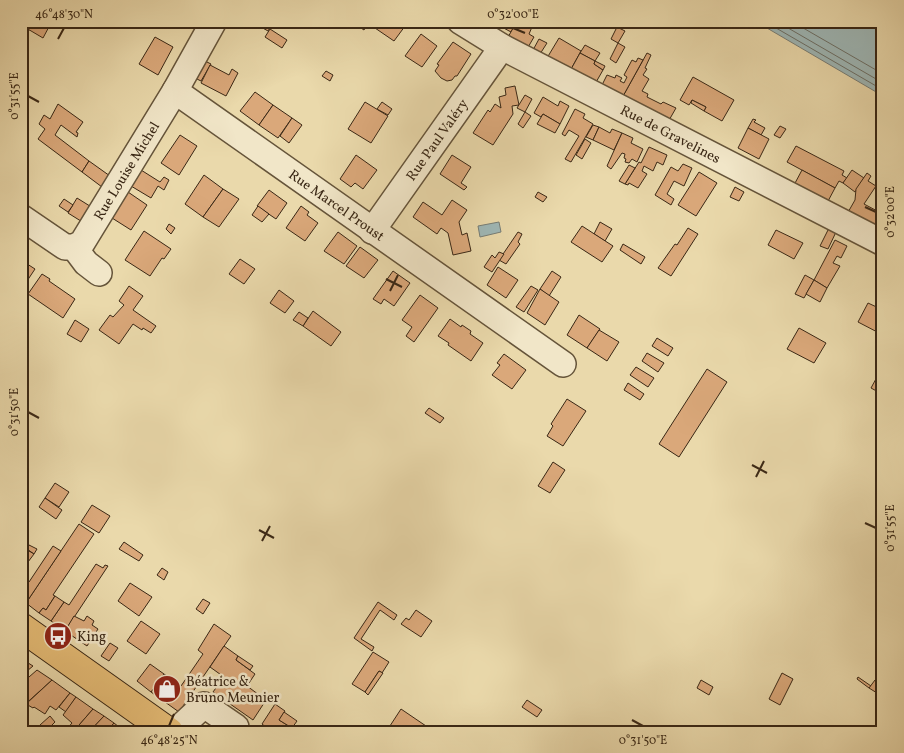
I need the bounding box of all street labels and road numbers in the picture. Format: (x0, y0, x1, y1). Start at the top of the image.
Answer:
street label: Rue Paul Valéry (402, 95, 474, 185)
street label: Rue de Gravelines (617, 101, 723, 169)
street label: Rue Louise Michel (90, 119, 165, 224)
street label: Rue Marcel Proust (284, 166, 388, 246)

